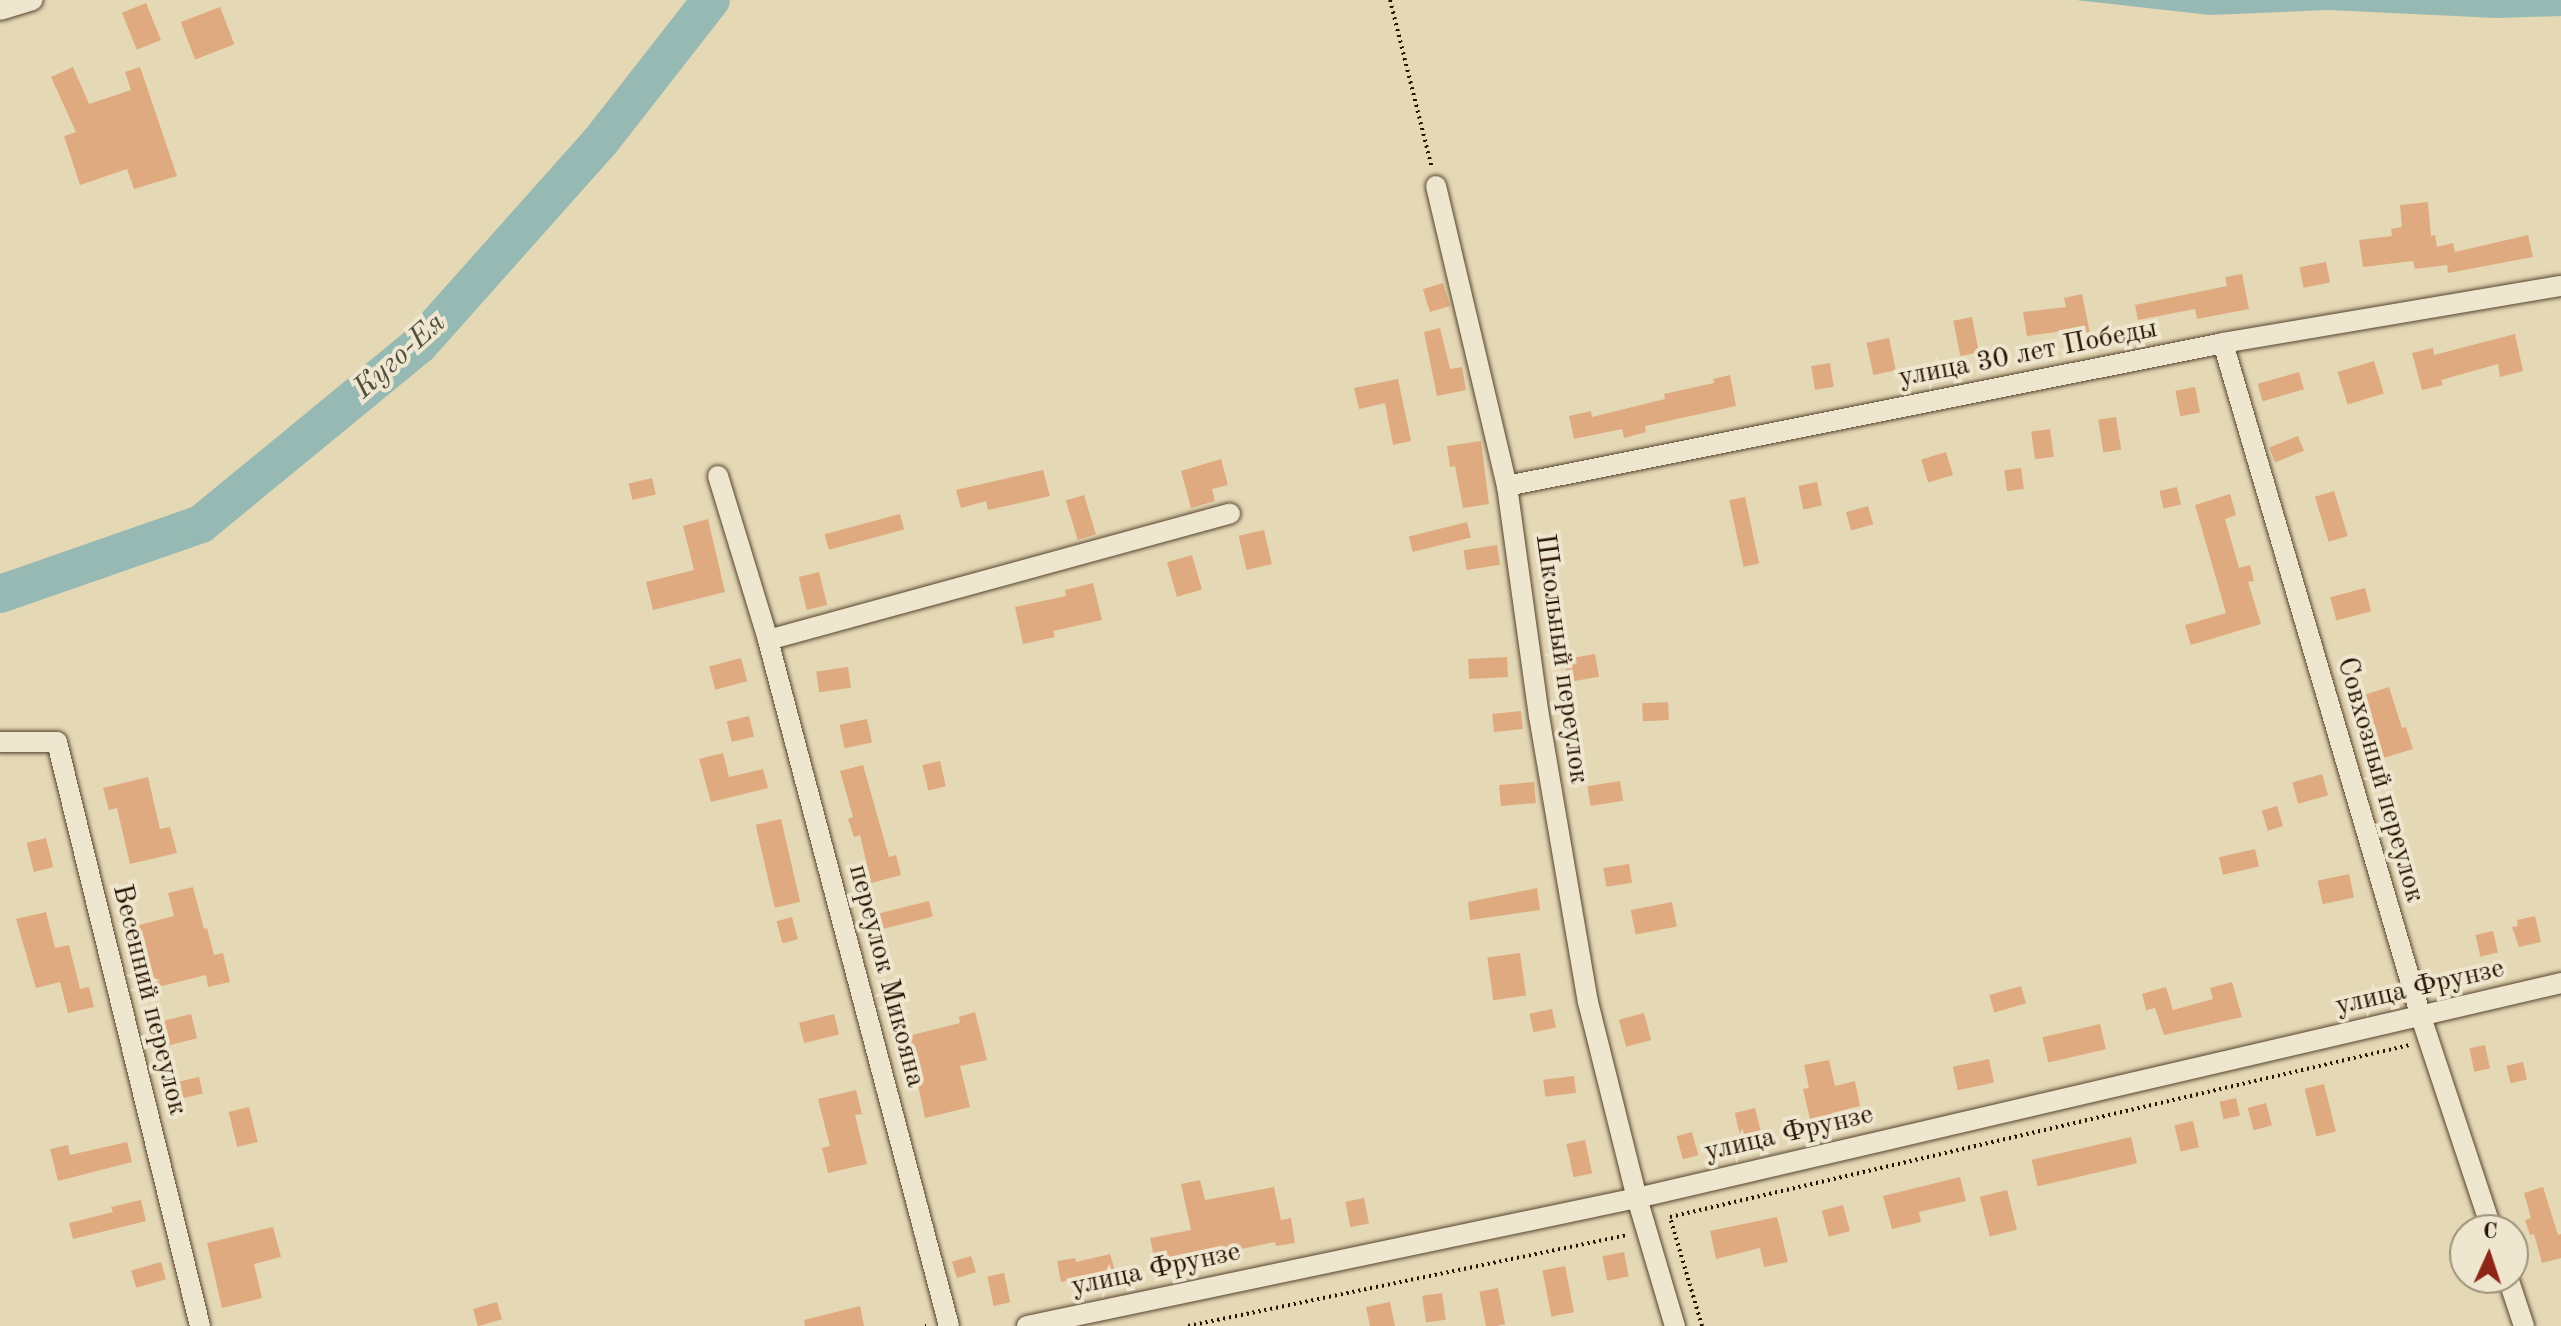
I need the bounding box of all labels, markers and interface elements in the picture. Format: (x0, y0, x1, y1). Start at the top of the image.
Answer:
water label: Куго-Ея (347, 305, 453, 407)
street label: улица 30 лет Победы (1896, 312, 2160, 396)
street label: Школьный переулок (1527, 532, 1595, 786)
street label: Совхозный переулок (2329, 653, 2431, 907)
street label: переулок Микояна (840, 861, 932, 1091)
street label: Весенний переулок (104, 881, 194, 1119)
street label: улица Фрунзе (2332, 952, 2508, 1024)
street label: улица Фрунзе (1701, 1098, 1877, 1170)
north arrow (2449, 1214, 2529, 1294)
text: С (2482, 1221, 2498, 1243)
street label: улица Фрунзе (1068, 1236, 1244, 1304)

